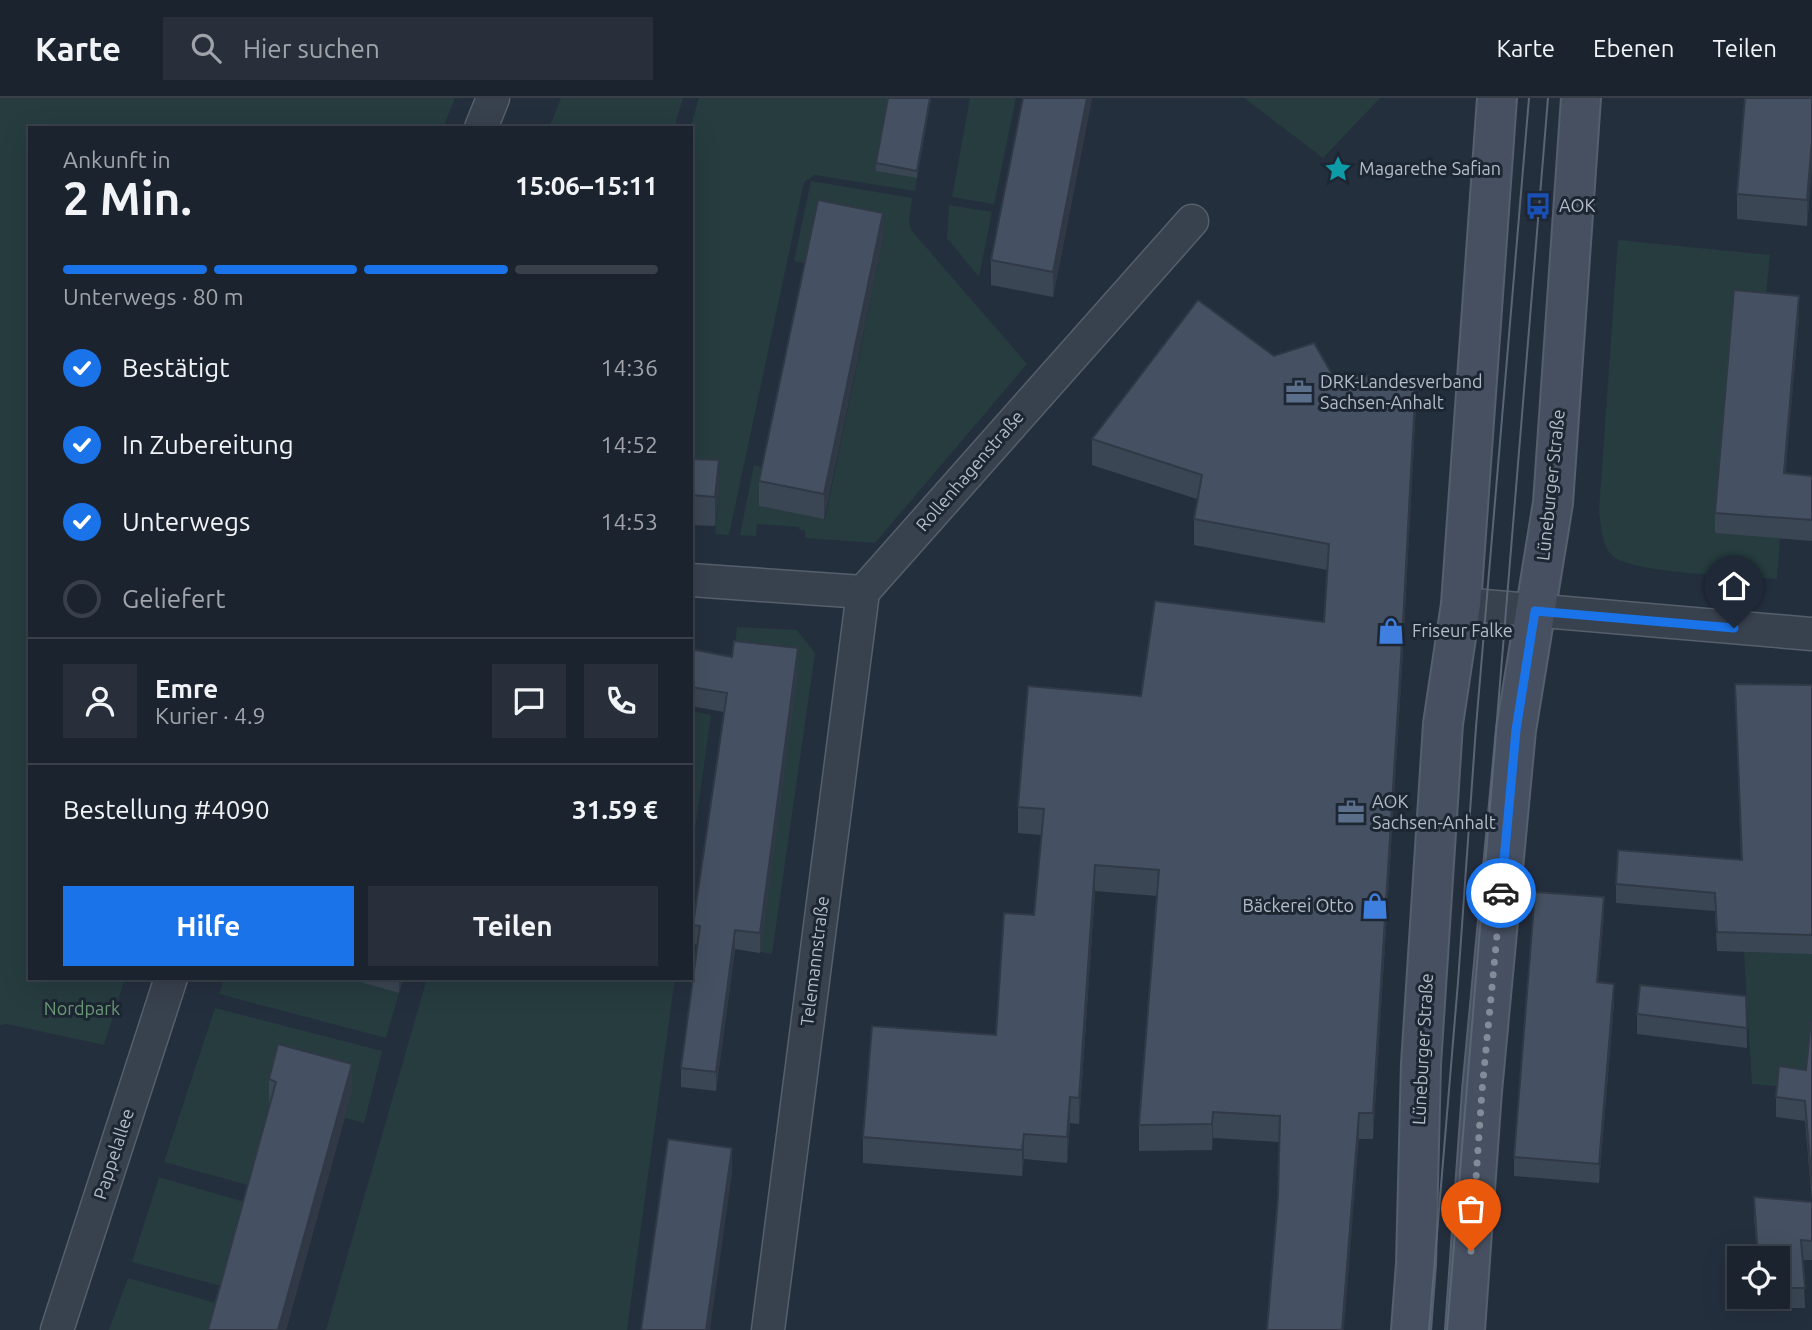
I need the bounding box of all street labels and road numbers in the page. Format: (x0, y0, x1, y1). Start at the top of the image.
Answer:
street label: Rollenhagenstraße (911, 406, 1027, 535)
street label: Lüneburger Straße (1532, 408, 1568, 561)
street label: Telemannstraße (796, 895, 832, 1027)
street label: Lüneburger Straße (1408, 973, 1436, 1125)
street label: Pappelallee (89, 1106, 137, 1202)

